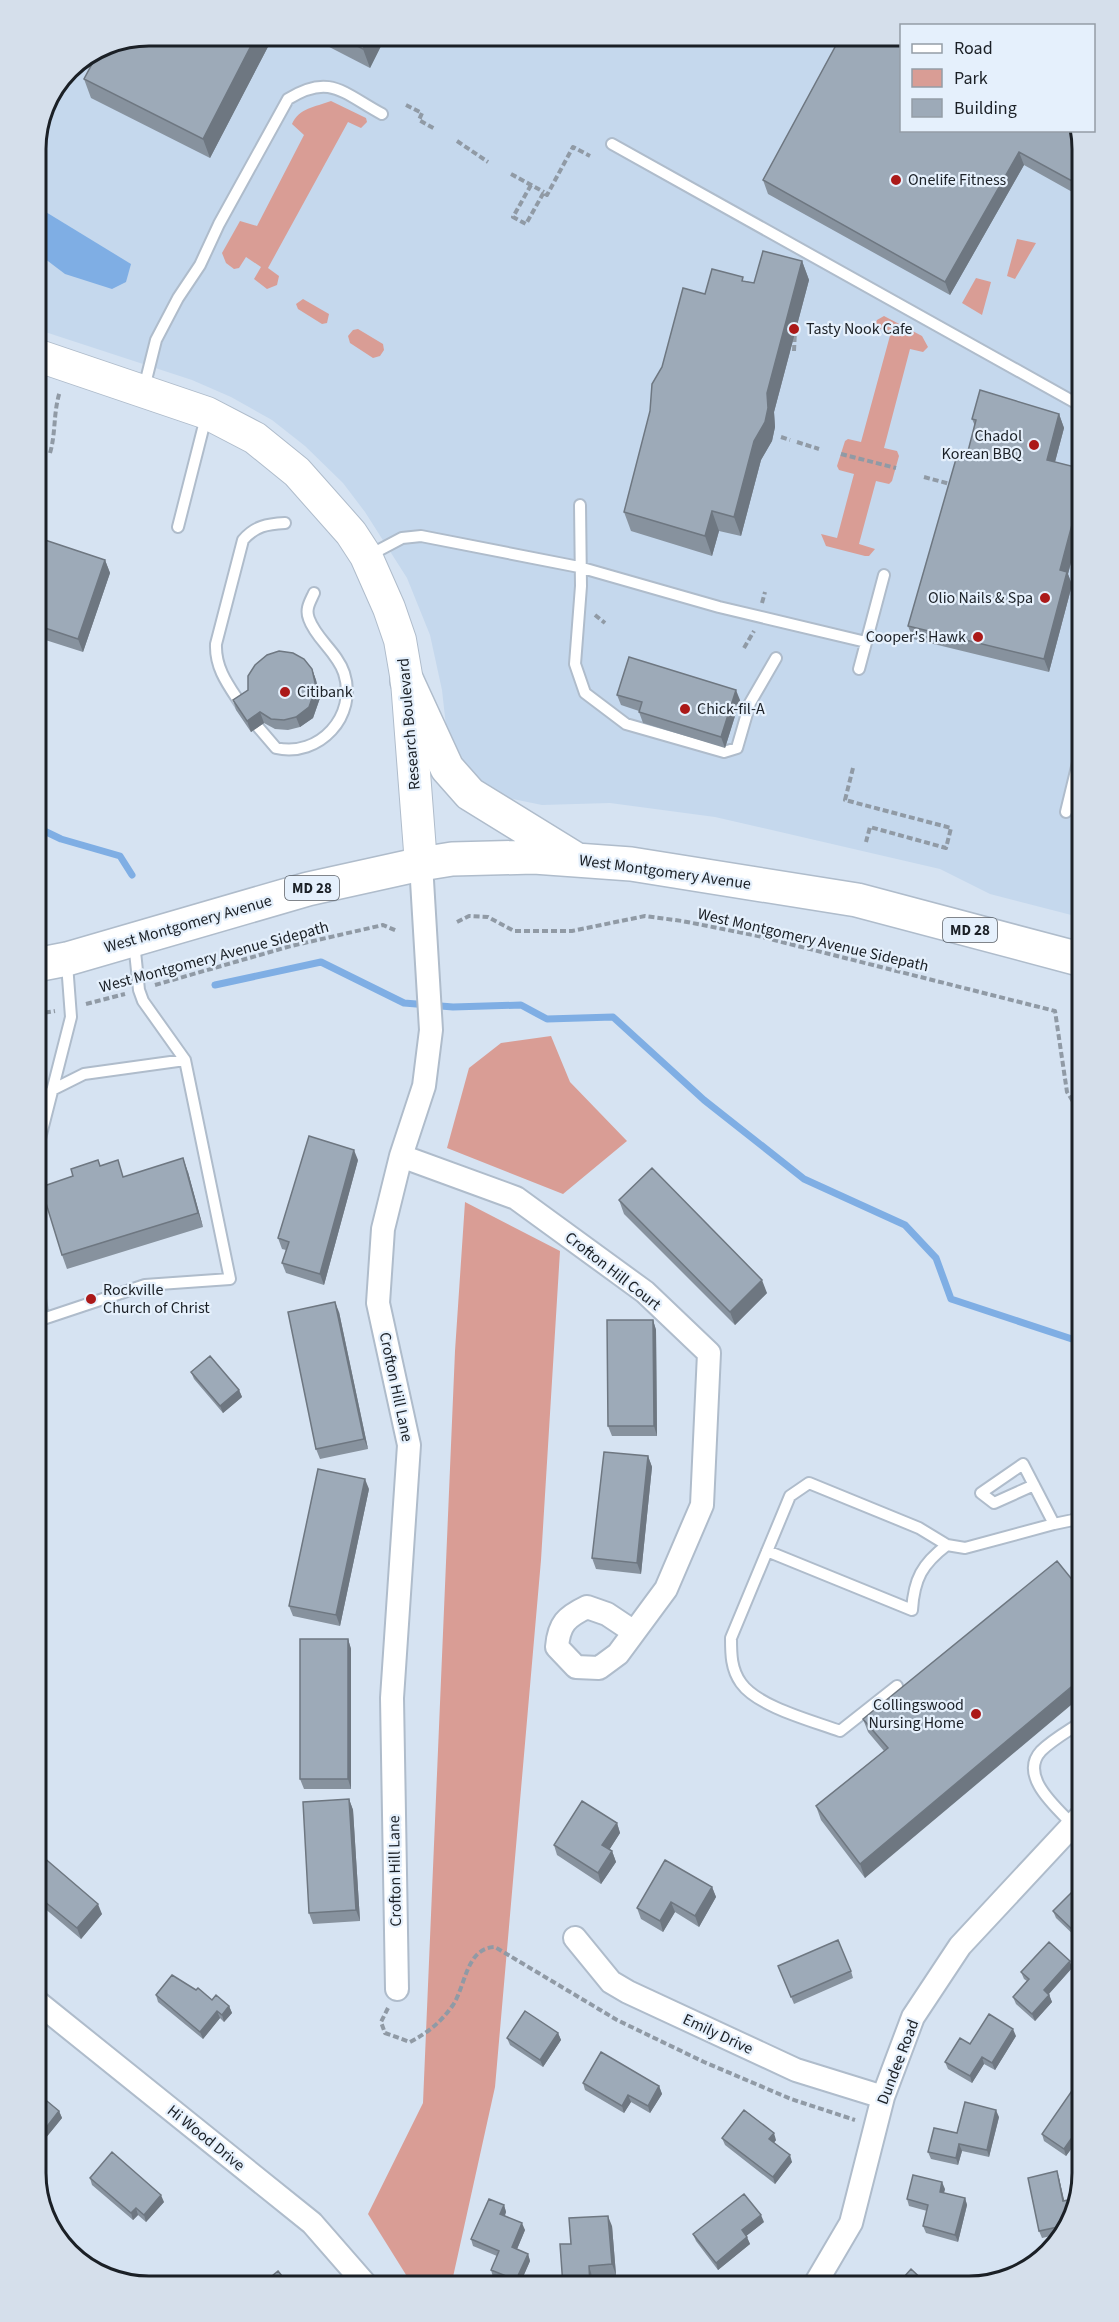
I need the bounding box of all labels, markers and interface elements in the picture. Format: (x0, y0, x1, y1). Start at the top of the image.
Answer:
legend (900, 24, 1095, 132)
text: Road (954, 36, 993, 61)
text: Park (954, 66, 988, 91)
text: Building (954, 96, 1017, 121)
place label: Onelife Fitness (908, 169, 1007, 191)
marker: Onelife Fitness (889, 173, 903, 187)
place label: Tasty Nook Cafe (806, 318, 912, 340)
marker: Tasty Nook Cafe (787, 322, 801, 336)
place label: Chadol Korean BBQ (942, 425, 1022, 465)
marker: Chadol Korean BBQ (1027, 438, 1041, 452)
place label: Olio Nails & Spa (928, 587, 1033, 609)
marker: Olio Nails & Spa (1038, 591, 1052, 605)
place label: Cooper's Hawk (866, 626, 966, 648)
marker: Cooper's Hawk (971, 630, 985, 644)
street label: Research Boulevard (392, 657, 426, 791)
place label: Citibank (297, 681, 353, 703)
marker: Citibank (278, 685, 292, 699)
place label: Chick-fil-A (697, 698, 765, 720)
marker: Chick-fil-A (678, 702, 692, 716)
street label: West Montgomery Avenue (578, 849, 752, 895)
road number: MD 28 (285, 876, 339, 900)
street label: West Montgomery Avenue (102, 890, 274, 958)
street label: West Montgomery Avenue Sidepath (695, 903, 931, 977)
street label: West Montgomery Avenue Sidepath (97, 916, 331, 998)
road number: MD 28 (943, 918, 997, 942)
street label: Crofton Hill Court (560, 1227, 666, 1316)
place label: Rockville Church of Christ (103, 1279, 210, 1319)
marker: Rockville Church of Christ (84, 1292, 98, 1306)
street label: Crofton Hill Lane (374, 1330, 418, 1444)
place label: Collingswood Nursing Home (868, 1694, 964, 1734)
marker: Collingswood Nursing Home (969, 1707, 983, 1721)
street label: Crofton Hill Lane (383, 1815, 407, 1927)
street label: Emily Drive (679, 2008, 757, 2060)
street label: Dundee Road (872, 2016, 924, 2108)
street label: Hi Wood Drive (162, 2100, 250, 2176)

